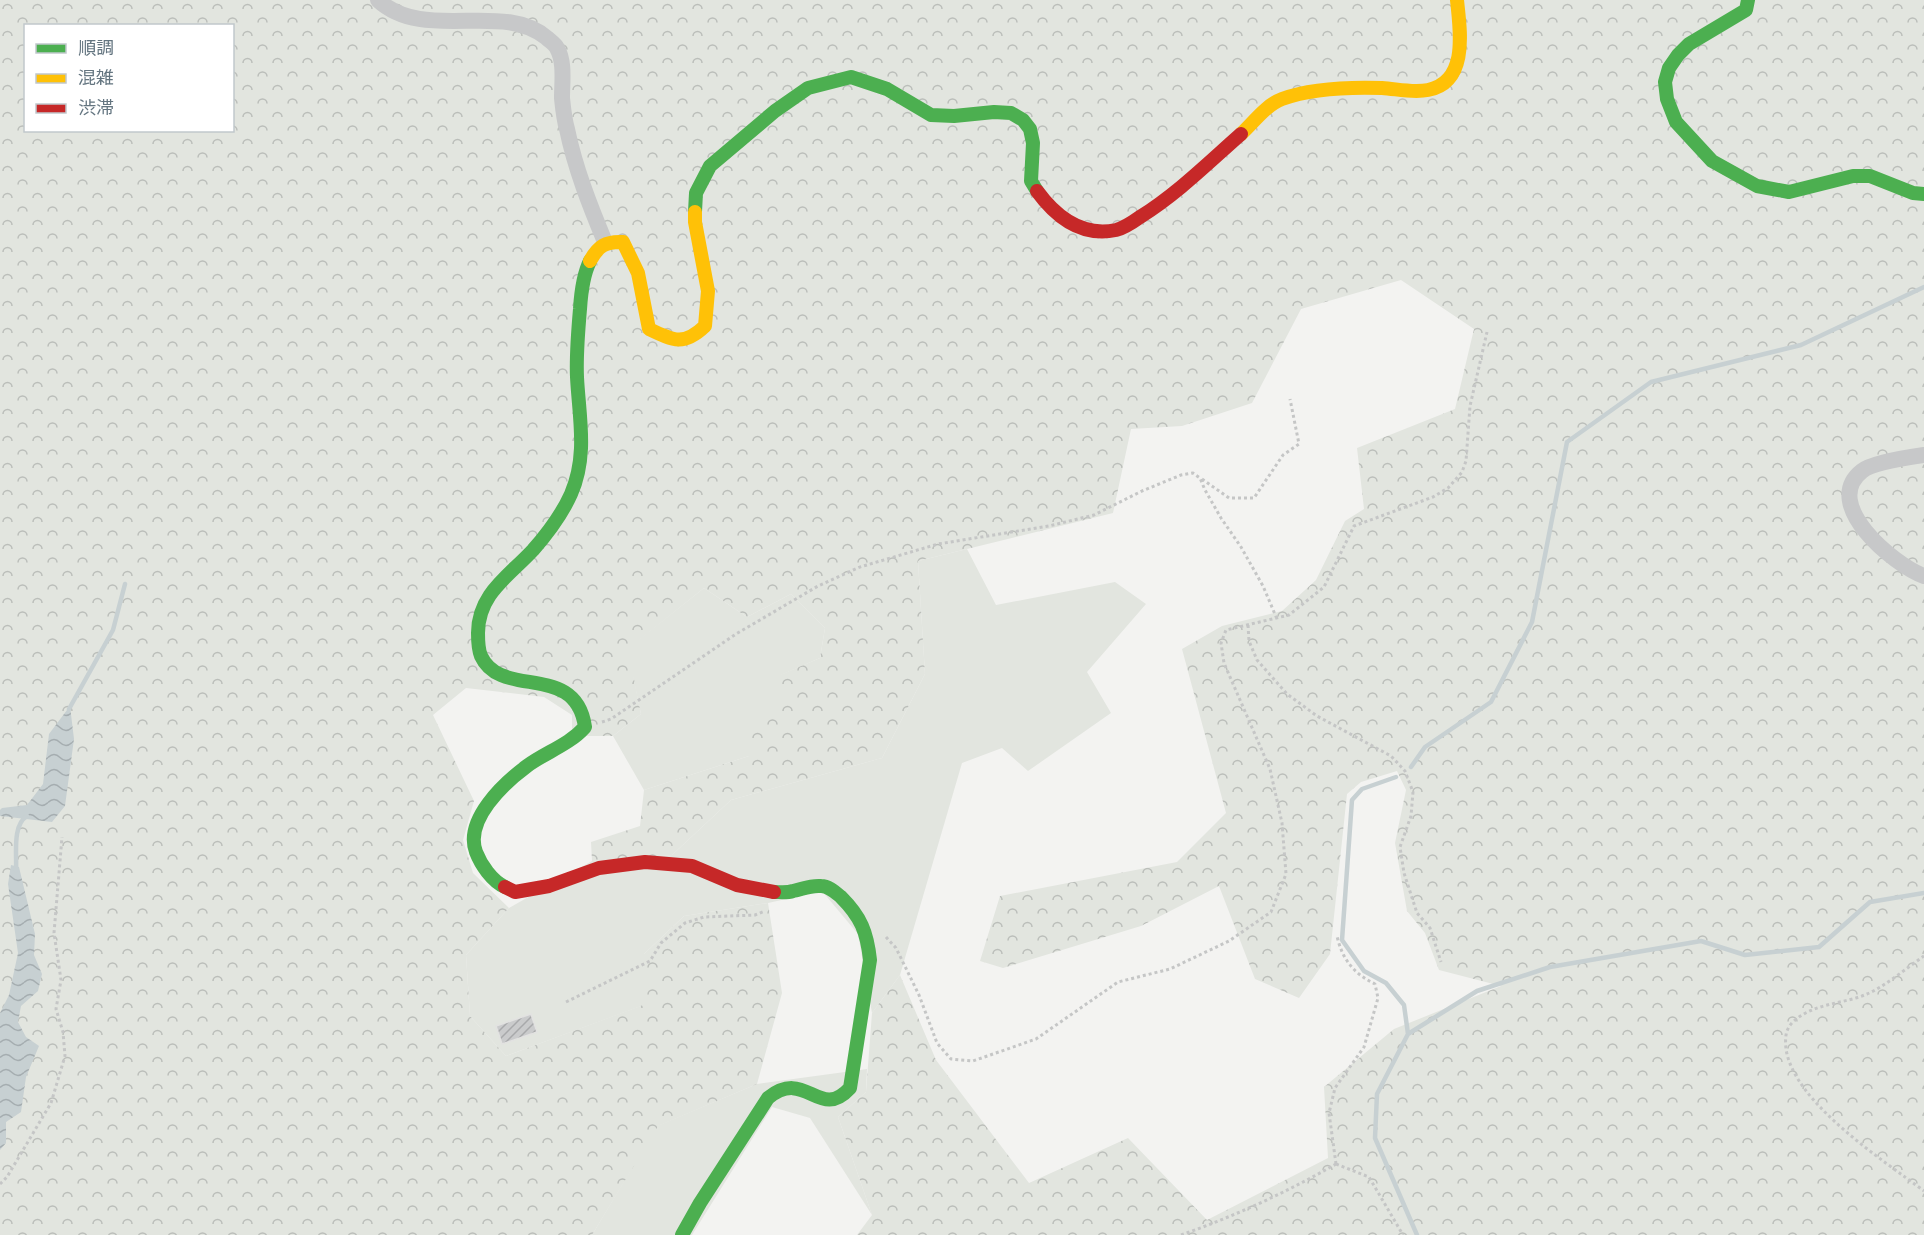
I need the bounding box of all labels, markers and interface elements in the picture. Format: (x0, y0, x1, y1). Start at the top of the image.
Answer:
legend (24, 24, 234, 132)
text: 順調 (78, 37, 114, 59)
text: 混雑 (78, 67, 114, 89)
text: 渋滞 (78, 97, 114, 119)

